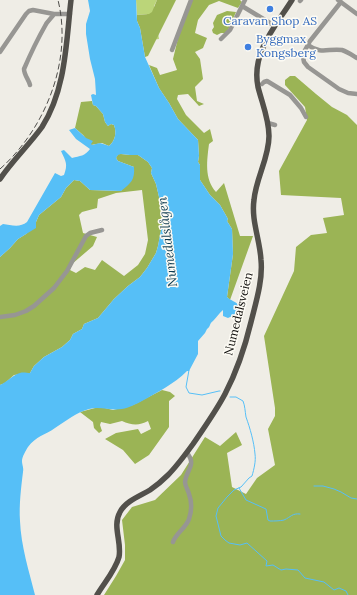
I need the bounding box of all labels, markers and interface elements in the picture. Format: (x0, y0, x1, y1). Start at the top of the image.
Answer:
marker: Caravan Shop AS (265, 4, 275, 14)
place label: Caravan Shop AS (223, 15, 317, 29)
place label: Byggmax Kongsberg (256, 33, 316, 61)
marker: Byggmax Kongsberg (243, 42, 253, 52)
water label: Numedalslågen (155, 196, 181, 288)
street label: Numedalsveien (222, 271, 256, 357)

